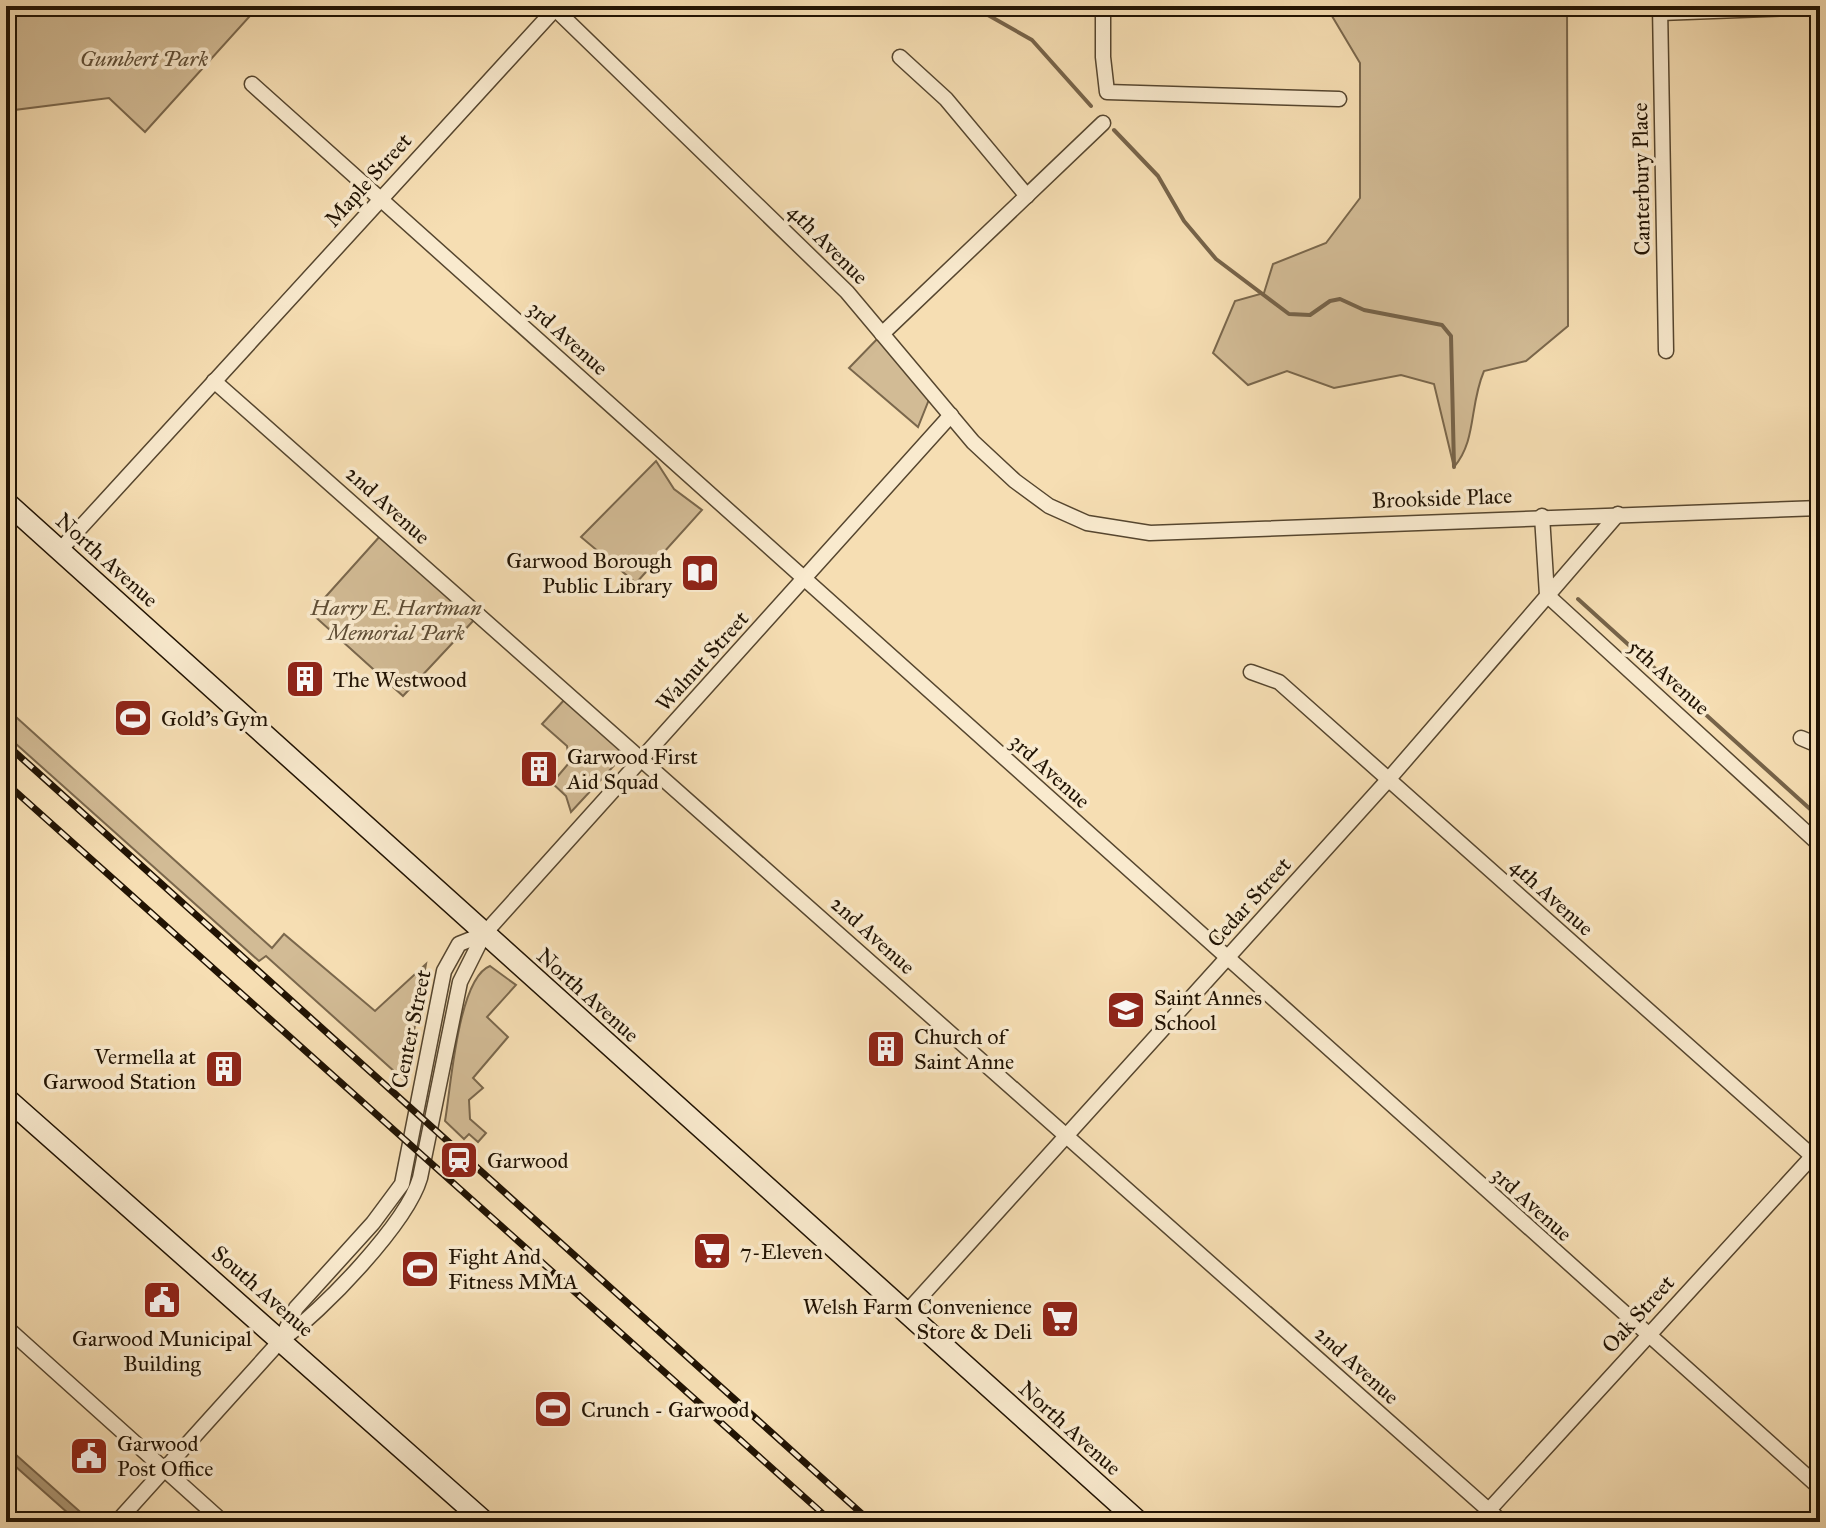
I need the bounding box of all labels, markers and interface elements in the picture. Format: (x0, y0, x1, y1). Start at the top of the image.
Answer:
park label: Gumbert Park (80, 45, 209, 72)
street label: Canterbury Place (1626, 102, 1656, 256)
street label: Maple Street (319, 127, 417, 233)
street label: 4th Avenue (782, 198, 874, 290)
street label: 3rd Avenue (522, 295, 614, 381)
street label: 2nd Avenue (340, 460, 436, 550)
street label: Brookside Place (1371, 482, 1513, 514)
street label: North Avenue (50, 507, 164, 613)
place label: Garwood Borough Public Library (506, 547, 673, 599)
library icon: Garwood Borough Public Library (679, 552, 721, 594)
park label: Harry E. Hartman Memorial Park (309, 594, 482, 646)
street label: Walnut Street (650, 605, 754, 717)
street label: 5th Avenue (1622, 633, 1716, 721)
building icon: The Westwood (284, 658, 326, 700)
place label: The Westwood (333, 666, 467, 693)
sports icon: Gold's Gym (112, 697, 154, 739)
place label: Gold's Gym (161, 705, 269, 732)
street label: 3rd Avenue (1004, 728, 1096, 814)
place label: Garwood First Aid Squad (566, 743, 698, 795)
building icon: Garwood First Aid Squad (518, 748, 560, 790)
street label: Cedar Street (1201, 851, 1297, 953)
street label: 4th Avenue (1505, 852, 1599, 942)
street label: 2nd Avenue (825, 890, 921, 980)
street label: North Avenue (531, 942, 645, 1048)
street label: Center Street (385, 967, 437, 1091)
place label: Saint Annes School (1154, 984, 1262, 1036)
school or university icon: Saint Annes School (1105, 989, 1147, 1031)
place label: Church of Saint Anne (914, 1023, 1014, 1075)
building icon: Church of Saint Anne (865, 1028, 907, 1070)
place label: Vermella at Garwood Station (43, 1043, 196, 1095)
building icon: Vermella at Garwood Station (203, 1048, 245, 1090)
station icon: Garwood (438, 1139, 480, 1181)
place label: Garwood (487, 1147, 569, 1174)
street label: 3rd Avenue (1486, 1161, 1578, 1247)
supermarket icon: 7-Eleven (691, 1230, 733, 1272)
place label: 7-Eleven (740, 1238, 823, 1265)
street label: South Avenue (206, 1239, 320, 1343)
place label: Fight And Fitness MMA (448, 1243, 578, 1295)
sports icon: Fight And Fitness MMA (399, 1248, 441, 1290)
street label: Oak Street (1596, 1269, 1680, 1359)
public building icon: Garwood Municipal Building (141, 1279, 183, 1321)
place label: Welsh Farm Convenience Store & Deli (803, 1293, 1032, 1345)
supermarket icon: Welsh Farm Convenience Store & Deli (1039, 1298, 1081, 1340)
street label: 2nd Avenue (1309, 1320, 1405, 1410)
place label: Garwood Municipal Building (72, 1325, 252, 1377)
street label: North Avenue (1013, 1375, 1127, 1481)
sports icon: Crunch - Garwood (532, 1388, 574, 1430)
place label: Crunch - Garwood (581, 1396, 750, 1423)
place label: Garwood Post Office (117, 1430, 214, 1482)
public building icon: Garwood Post Office (68, 1435, 110, 1477)

